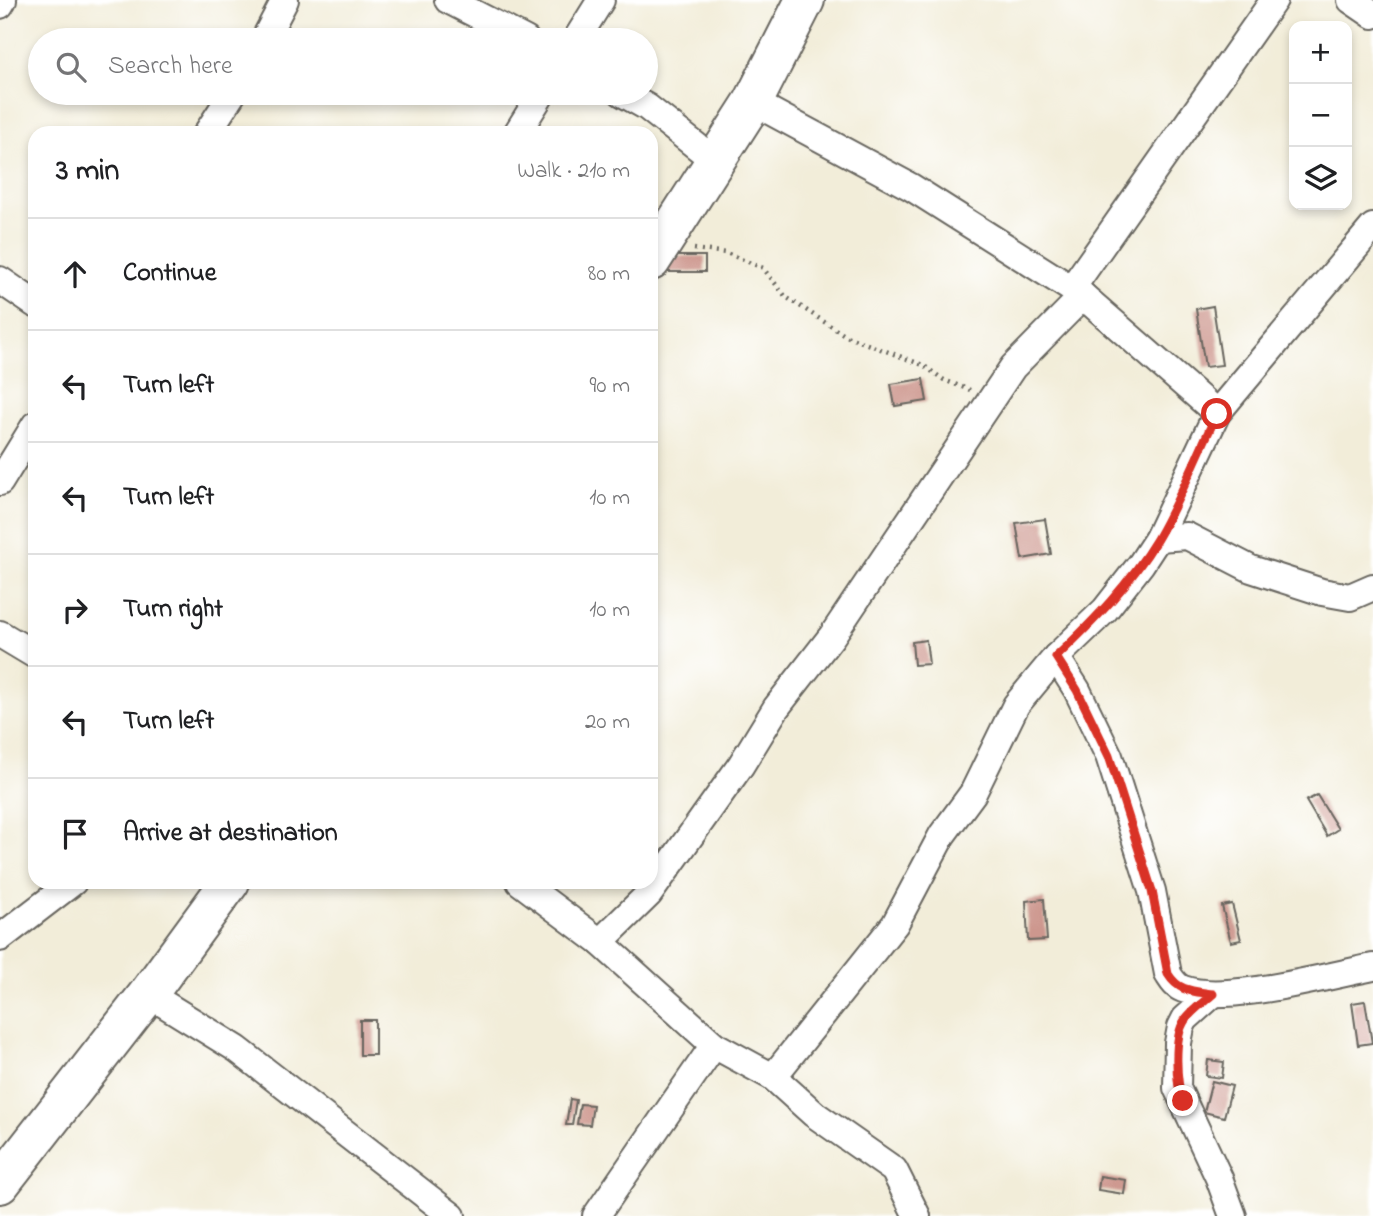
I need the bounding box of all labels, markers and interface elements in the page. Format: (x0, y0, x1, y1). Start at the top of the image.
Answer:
map controls (1289, 21, 1352, 210)
button: + (1289, 21, 1352, 84)
search box (28, 28, 658, 105)
icon: search (52, 48, 90, 86)
text: Search here (108, 48, 233, 86)
button: − (1289, 84, 1352, 147)
button: layers (1289, 147, 1352, 210)
text: 3 min (56, 150, 119, 194)
text: Walk · 210 m (517, 155, 630, 188)
icon: ahead (56, 255, 94, 293)
text: Continue (123, 255, 216, 293)
text: 80 m (588, 258, 630, 291)
icon: left (56, 367, 94, 405)
text: Turn left (123, 367, 214, 405)
text: 90 m (590, 370, 630, 403)
route start (1201, 398, 1232, 429)
icon: left (56, 479, 94, 517)
text: Turn left (123, 479, 214, 517)
text: 10 m (589, 482, 630, 515)
icon: right (56, 591, 94, 629)
text: Turn right (123, 591, 223, 629)
text: 10 m (589, 594, 630, 627)
icon: left (56, 703, 94, 741)
text: Turn left (123, 703, 214, 741)
text: 20 m (585, 706, 630, 739)
icon: arrive (56, 815, 94, 853)
text: Arrive at destination (123, 815, 338, 853)
route end (1167, 1085, 1198, 1116)

